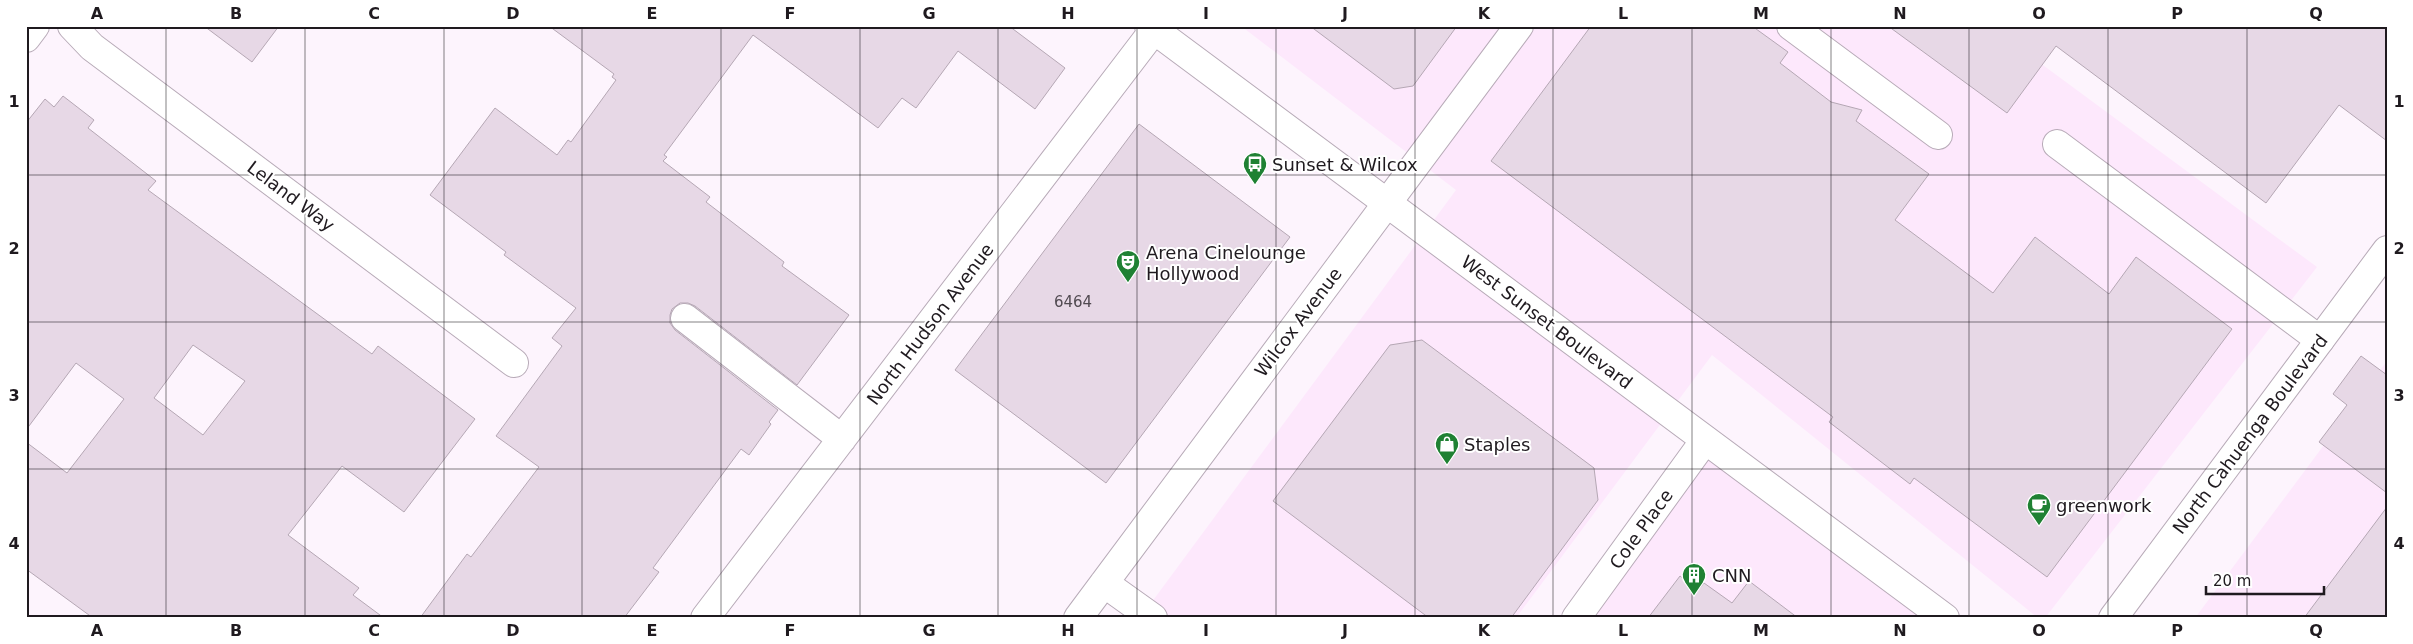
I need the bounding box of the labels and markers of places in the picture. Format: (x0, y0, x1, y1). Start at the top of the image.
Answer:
bus stop icon: Sunset & Wilcox (1242, 151, 1268, 185)
place label: Sunset & Wilcox (1272, 154, 1418, 175)
place label: Arena Cinelounge Hollywood (1146, 242, 1306, 284)
theatre icon: Arena Cinelounge Hollywood (1115, 249, 1141, 283)
shop icon: Staples (1434, 431, 1460, 465)
place label: Staples (1464, 434, 1530, 455)
cafe icon: greenwork (2026, 492, 2052, 526)
place label: greenwork (2056, 495, 2152, 516)
building icon: CNN (1681, 562, 1707, 596)
place label: CNN (1712, 565, 1752, 586)

